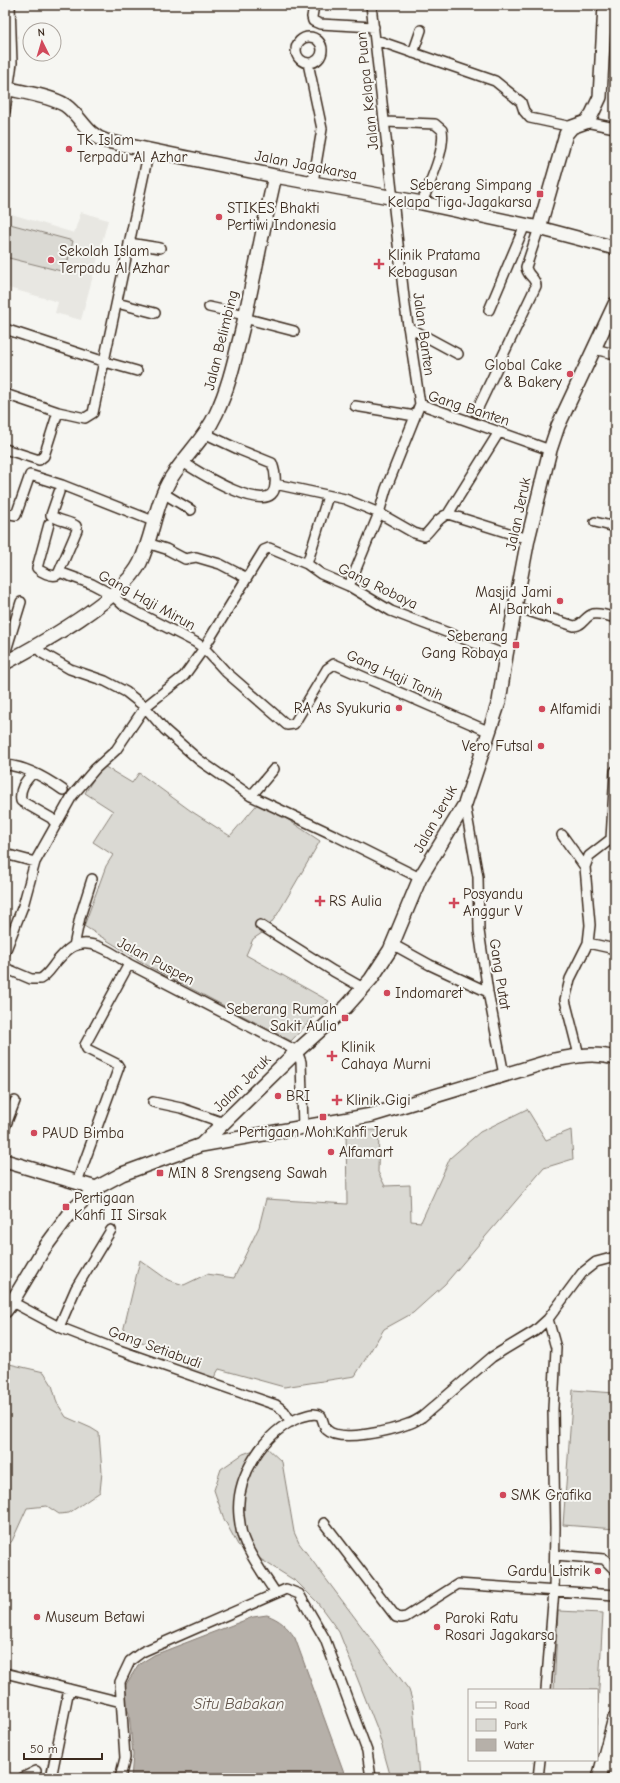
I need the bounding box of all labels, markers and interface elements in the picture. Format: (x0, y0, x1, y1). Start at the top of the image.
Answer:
north arrow (22, 22, 62, 62)
text: N (37, 26, 45, 39)
street label: Jalan Kelapa Puan (352, 31, 382, 151)
place label: TK Islam Terpadu Al Azhar (77, 131, 187, 166)
marker: TK Islam Terpadu Al Azhar (64, 144, 74, 154)
street label: Jalan Jagakarsa (253, 146, 359, 184)
place label: Seberang Simpang Kelapa Tiga Jagakarsa (388, 176, 532, 211)
marker: Seberang Simpang Kelapa Tiga Jagakarsa (535, 189, 545, 199)
place label: STIKES Bhakti Pertiwi Indonesia (227, 199, 337, 234)
marker: STIKES Bhakti Pertiwi Indonesia (214, 212, 224, 222)
place label: Sekolah Islam Terpadu Al Azhar (59, 242, 169, 277)
place label: Klinik Pratama Kebagusan (388, 246, 481, 281)
marker: Sekolah Islam Terpadu Al Azhar (46, 255, 56, 265)
marker: Klinik Pratama Kebagusan (373, 258, 385, 270)
street label: Jalan Belimbing (200, 288, 242, 392)
street label: Jalan Banten (409, 291, 439, 377)
place label: Global Cake & Bakery (485, 356, 562, 391)
marker: Global Cake & Bakery (565, 369, 575, 379)
street label: Gang Banten (426, 386, 512, 430)
street label: Jalan Jeruk (501, 475, 535, 552)
street label: Gang Robaya (335, 559, 421, 613)
street label: Gang Haji Mirun (95, 566, 199, 634)
place label: Masjid Jami Al Barkah (475, 583, 552, 618)
marker: Masjid Jami Al Barkah (555, 596, 565, 606)
place label: Seberang Gang Robaya (422, 627, 508, 662)
marker: Seberang Gang Robaya (511, 640, 521, 650)
street label: Gang Haji Tanih (344, 646, 446, 704)
place label: RA As Syukuria (294, 699, 391, 717)
place label: Alfamidi (550, 700, 601, 718)
marker: RA As Syukuria (394, 703, 404, 713)
marker: Alfamidi (537, 704, 547, 714)
place label: Vero Futsal (462, 737, 533, 755)
marker: Vero Futsal (536, 741, 546, 751)
street label: Jalan Jeruk (409, 782, 461, 856)
place label: Posyandu Anggur V (463, 885, 523, 920)
place label: RS Aulia (329, 892, 382, 910)
marker: RS Aulia (314, 895, 326, 907)
marker: Posyandu Anggur V (448, 897, 460, 909)
street label: Jalan Puspen (114, 933, 198, 989)
street label: Gang Putat (486, 937, 515, 1012)
place label: Indomaret (395, 984, 463, 1002)
marker: Indomaret (382, 988, 392, 998)
place label: Seberang Rumah Sakit Aulia (226, 1000, 337, 1035)
marker: Seberang Rumah Sakit Aulia (340, 1013, 350, 1023)
place label: Klinik Cahaya Murni (341, 1038, 431, 1073)
street label: Jalan Jeruk (209, 1050, 275, 1116)
marker: Klinik Cahaya Murni (326, 1050, 338, 1062)
place label: BRI (286, 1087, 310, 1105)
marker: BRI (273, 1091, 283, 1101)
place label: Klinik Gigi (346, 1091, 411, 1109)
marker: Klinik Gigi (331, 1094, 343, 1106)
marker: Pertigaan Moh.Kahfi Jeruk (318, 1112, 328, 1122)
place label: Pertigaan Moh.Kahfi Jeruk (239, 1123, 408, 1141)
place label: PAUD Bimba (42, 1124, 124, 1142)
marker: PAUD Bimba (29, 1128, 39, 1138)
place label: Alfamart (339, 1143, 394, 1161)
marker: Alfamart (326, 1147, 336, 1157)
place label: MIN 8 Srengseng Sawah (168, 1164, 327, 1182)
marker: MIN 8 Srengseng Sawah (155, 1168, 165, 1178)
place label: Pertigaan Kahfi II Sirsak (74, 1189, 167, 1224)
marker: Pertigaan Kahfi II Sirsak (61, 1202, 71, 1212)
street label: Gang Setiabudi (106, 1322, 204, 1372)
place label: SMK Grafika (511, 1486, 592, 1504)
marker: SMK Grafika (498, 1490, 508, 1500)
place label: Gardu Listrik (507, 1562, 591, 1580)
marker: Gardu Listrik (593, 1566, 603, 1576)
place label: Museum Betawi (45, 1608, 145, 1626)
place label: Paroki Ratu Rosari Jagakarsa (445, 1609, 555, 1644)
marker: Museum Betawi (32, 1612, 42, 1622)
marker: Paroki Ratu Rosari Jagakarsa (432, 1622, 442, 1632)
legend (468, 1689, 598, 1761)
water label: Situ Babakan (194, 1695, 285, 1713)
text: Road (504, 1698, 530, 1712)
text: Park (504, 1718, 527, 1732)
scale bar (24, 1735, 102, 1761)
text: Water (504, 1738, 534, 1752)
text: 50 m (30, 1742, 58, 1756)

